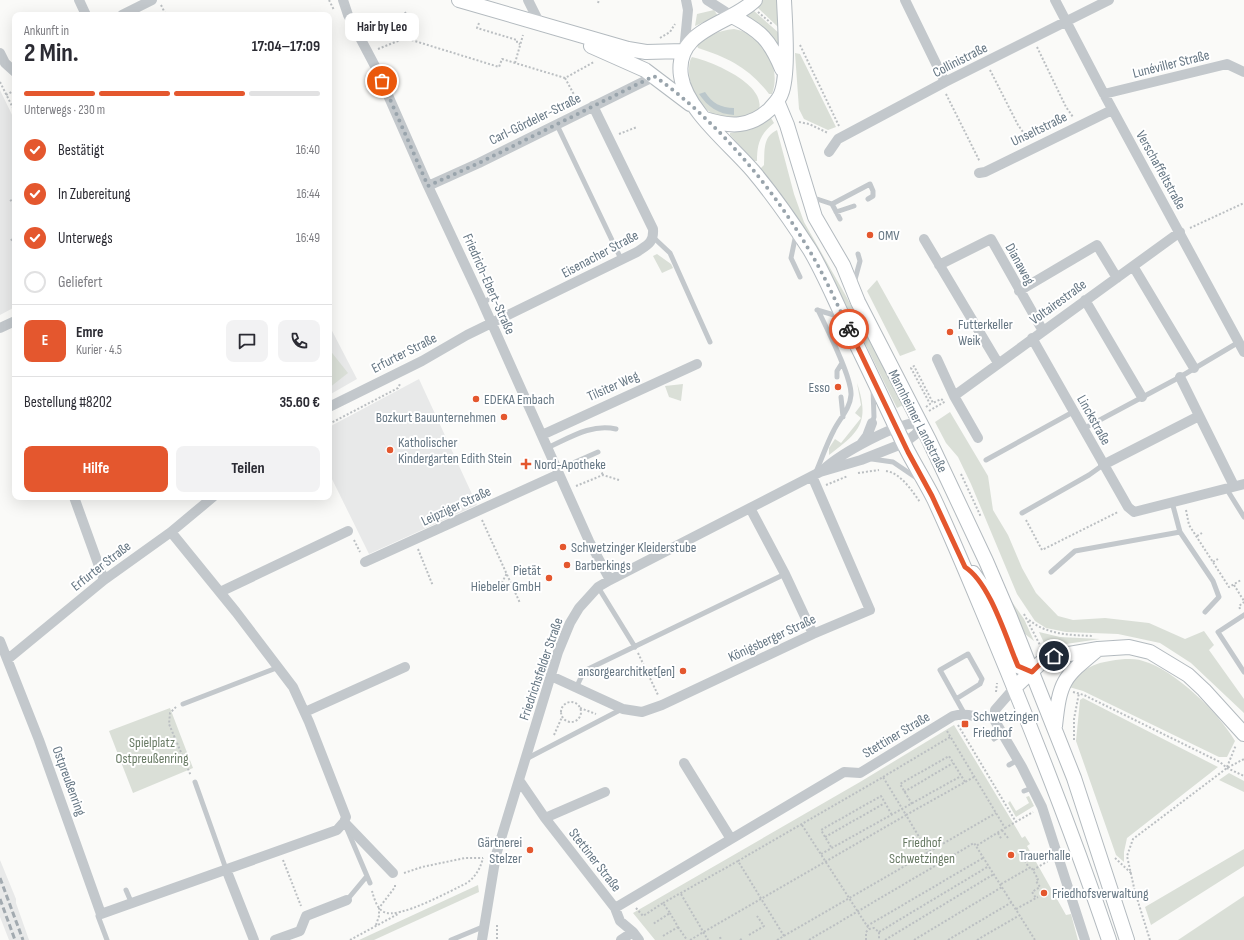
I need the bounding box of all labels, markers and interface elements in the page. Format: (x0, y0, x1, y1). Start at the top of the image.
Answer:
callout: Hair by Leo (345, 13, 419, 41)
text: Hair by Leo (357, 19, 407, 35)
text: Ankunft in (24, 23, 69, 39)
text: 17:04–17:09 (252, 37, 320, 56)
text: 2 Min. (24, 38, 79, 69)
street label: Collinistraße (930, 39, 990, 81)
street label: Lunéviller Straße (1131, 46, 1211, 82)
pin (365, 64, 399, 98)
icon: bag (371, 70, 393, 92)
street label: Carl-Gördeler-Straße (486, 89, 584, 149)
text: Unterwegs · 230 m (24, 102, 105, 118)
street label: Unseltstraße (1008, 108, 1070, 150)
street label: Verschaffeltstraße (1132, 128, 1190, 212)
icon: check (24, 139, 46, 161)
text: Bestätigt (58, 141, 104, 160)
text: 16:40 (296, 142, 320, 158)
icon: check (24, 183, 46, 205)
text: In Zubereitung (58, 185, 131, 204)
text: 16:44 (296, 186, 320, 202)
icon: check (24, 227, 46, 249)
street label: Eisenacher Straße (559, 227, 641, 281)
place label: OMV (878, 227, 900, 244)
text: Unterwegs (58, 229, 113, 248)
text: 16:49 (296, 230, 320, 246)
marker: OMV (865, 230, 875, 240)
street label: Friedrich-Ebert-Straße (459, 231, 519, 337)
street label: Dianaweg (1002, 240, 1039, 288)
text: Geliefert (58, 273, 103, 292)
street label: Voltairestraße (1026, 276, 1090, 328)
courier (829, 309, 869, 349)
place label: Futterkeller Weik (958, 316, 1013, 349)
icon: bike (838, 318, 860, 340)
button: chat (226, 320, 268, 362)
button: phone (278, 320, 320, 362)
text: Emre (76, 323, 103, 342)
marker: Futterkeller Weik (945, 327, 955, 337)
street label: Erfurter Straße (368, 329, 440, 377)
text: E (42, 331, 48, 350)
text: Kurier · 4.5 (76, 342, 122, 358)
street label: Tilsiter Weg (585, 367, 642, 405)
street label: Mannheimer Landstraße (885, 367, 951, 475)
place label: Esso (809, 379, 830, 396)
marker: Esso (833, 382, 843, 392)
place label: EDEKA Embach (484, 391, 555, 408)
street label: Linckstraße (1073, 392, 1115, 448)
text: Bestellung #8202 (24, 393, 112, 412)
text: 35.60 € (279, 393, 320, 412)
marker: EDEKA Embach (471, 394, 481, 404)
place label: Bozkurt Bauunternehmen (376, 409, 496, 426)
marker: Bozkurt Bauunternehmen (499, 412, 509, 422)
place label: Katholischer Kindergarten Edith Stein (398, 434, 512, 467)
marker: Katholischer Kindergarten Edith Stein (385, 445, 395, 455)
button: Hilfe (24, 446, 168, 492)
button: Teilen (176, 446, 320, 492)
place label: Nord-Apotheke (534, 456, 606, 473)
marker: Nord-Apotheke (521, 459, 531, 469)
street label: Leipziger Straße (418, 482, 494, 530)
street label: Erfurter Straße (68, 537, 134, 595)
place label: Schwetzinger Kleiderstube (571, 539, 696, 556)
marker: Schwetzinger Kleiderstube (558, 542, 568, 552)
place label: Barberkings (575, 557, 631, 574)
marker: Barberkings (562, 560, 572, 570)
place label: Pietät Hiebeler GmbH (471, 562, 541, 595)
marker: Pietät Hiebeler GmbH (544, 573, 554, 583)
street label: Königsberger Straße (726, 610, 818, 666)
street label: Friedrichsfelder Straße (516, 616, 566, 722)
pin (1037, 639, 1071, 673)
icon: home (1043, 645, 1065, 667)
place label: ansorgearchitket[en] (578, 663, 675, 680)
marker: ansorgearchitket[en] (678, 666, 688, 676)
street label: Stettiner Straße (859, 708, 933, 762)
place label: Schwetzingen Friedhof (973, 708, 1039, 741)
marker: Schwetzingen Friedhof (960, 719, 970, 729)
park label: Spielplatz Ostpreußenring (116, 734, 189, 767)
street label: Ostpreußenring (49, 744, 90, 819)
street label: Stettiner Straße (565, 825, 625, 895)
place label: Gärtnerei Stelzer (478, 834, 522, 867)
park label: Friedhof Schwetzingen (889, 834, 955, 867)
marker: Gärtnerei Stelzer (525, 845, 535, 855)
place label: Trauerhalle (1019, 847, 1071, 864)
marker: Trauerhalle (1006, 850, 1016, 860)
place label: Friedhofsverwaltung (1052, 885, 1149, 902)
marker: Friedhofsverwaltung (1039, 888, 1049, 898)

